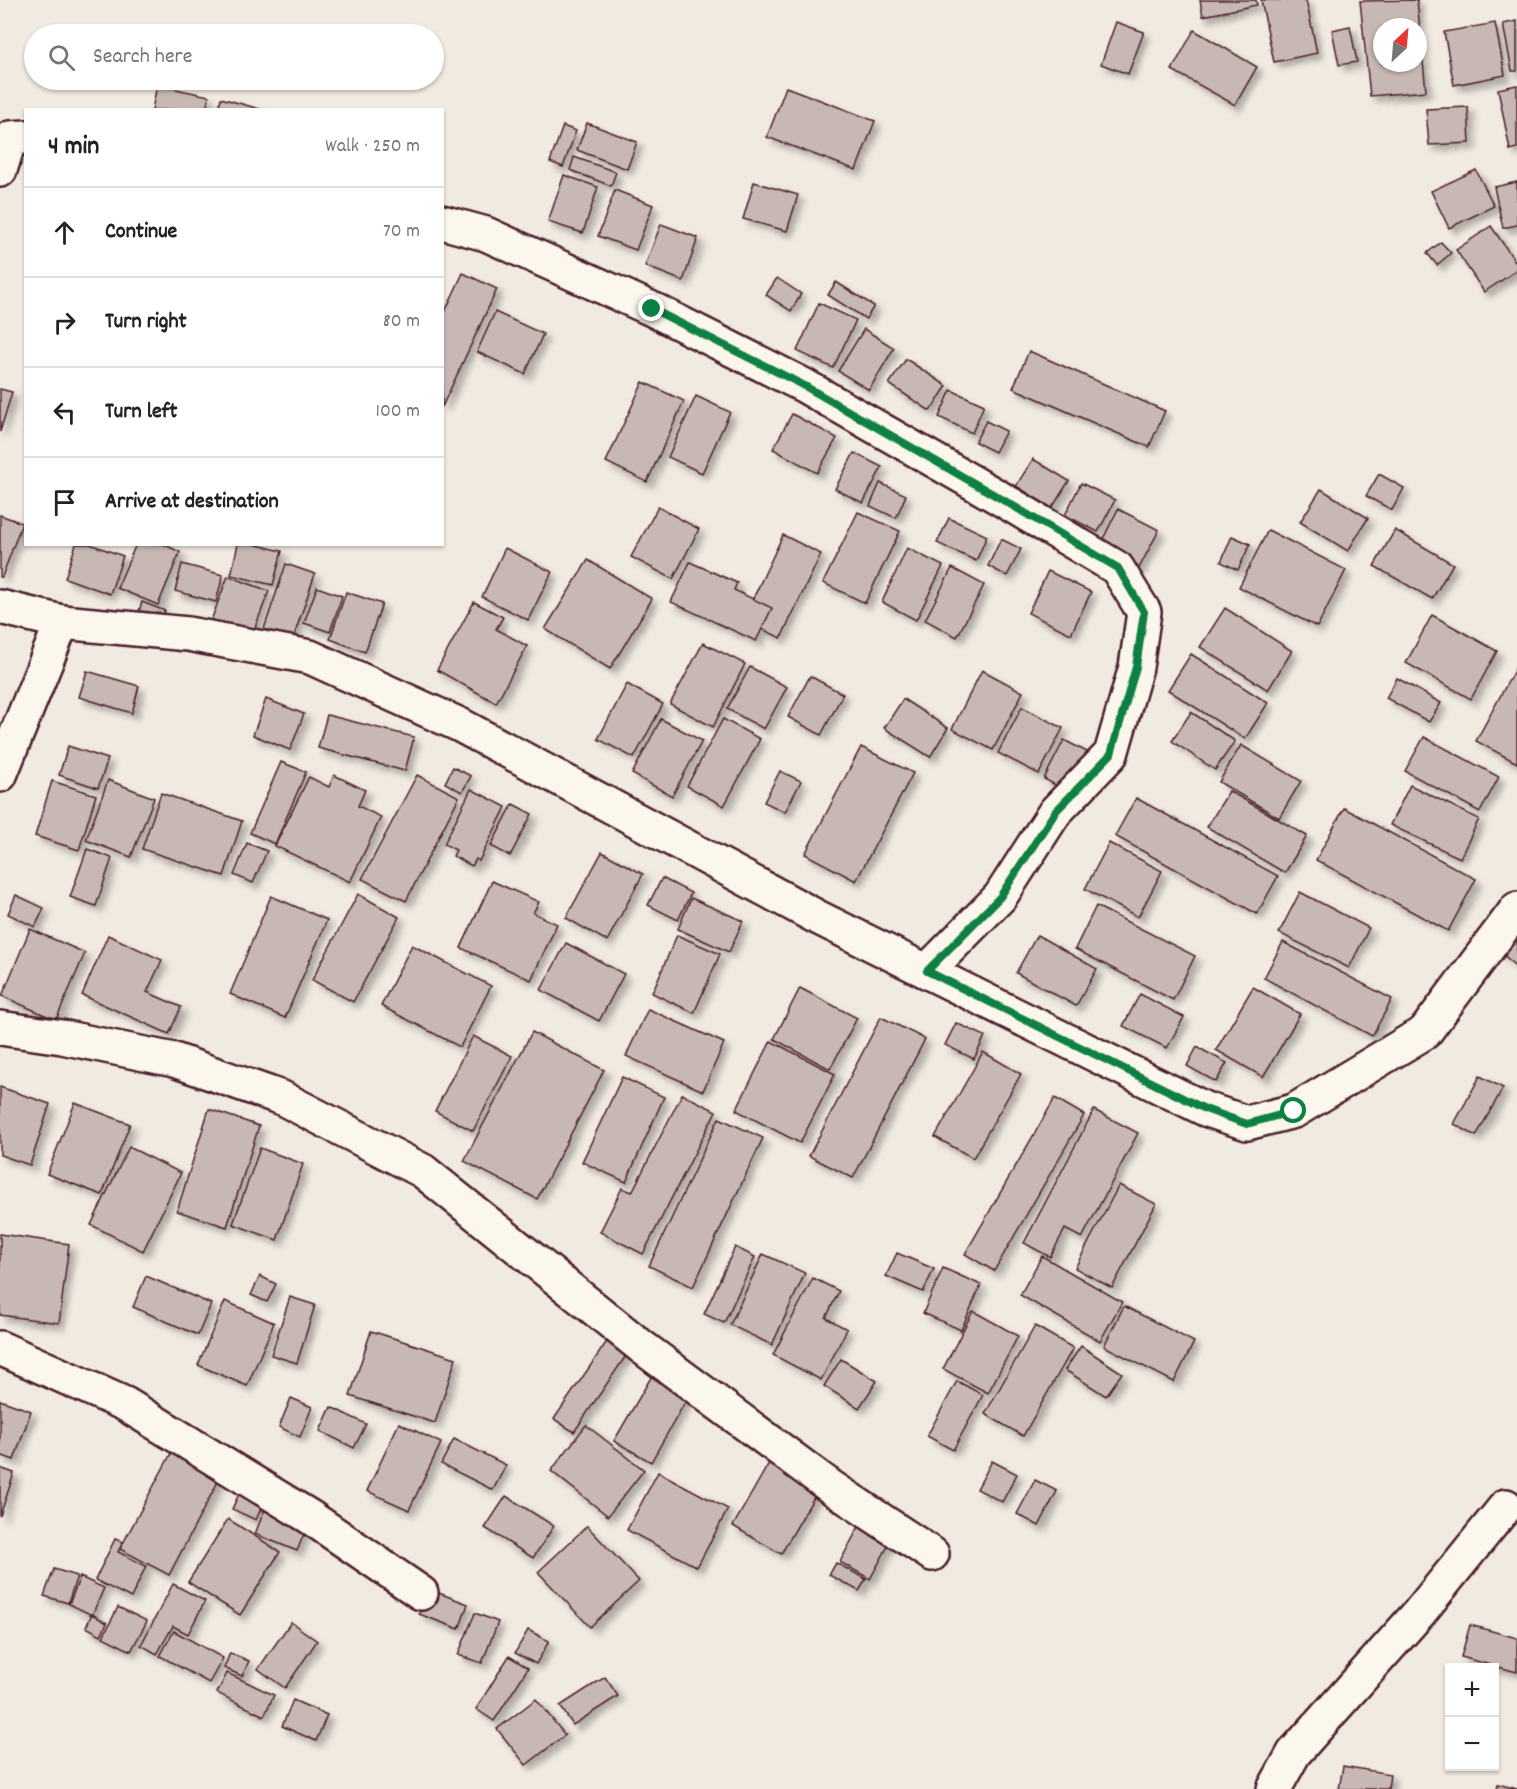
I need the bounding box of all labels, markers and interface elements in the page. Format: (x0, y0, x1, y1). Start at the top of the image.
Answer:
north arrow (1373, 18, 1427, 72)
search box (24, 24, 444, 90)
icon: search (45, 41, 78, 74)
text: Search here (93, 42, 192, 73)
text: 4 min (48, 129, 99, 166)
text: Walk · 250 m (325, 133, 420, 161)
icon: ahead (48, 216, 81, 249)
text: Continue (105, 217, 177, 248)
text: 70 m (383, 218, 420, 246)
route end (638, 295, 664, 321)
icon: right (48, 306, 81, 339)
text: Turn right (105, 307, 187, 338)
text: 80 m (383, 308, 420, 336)
icon: left (48, 396, 81, 429)
text: Turn left (105, 397, 177, 428)
text: 100 m (376, 398, 420, 426)
icon: arrive (48, 486, 81, 519)
text: Arrive at destination (105, 487, 279, 518)
route start (1280, 1097, 1306, 1123)
map controls (1445, 1663, 1499, 1771)
button: + (1445, 1663, 1499, 1717)
button: − (1445, 1717, 1499, 1771)

